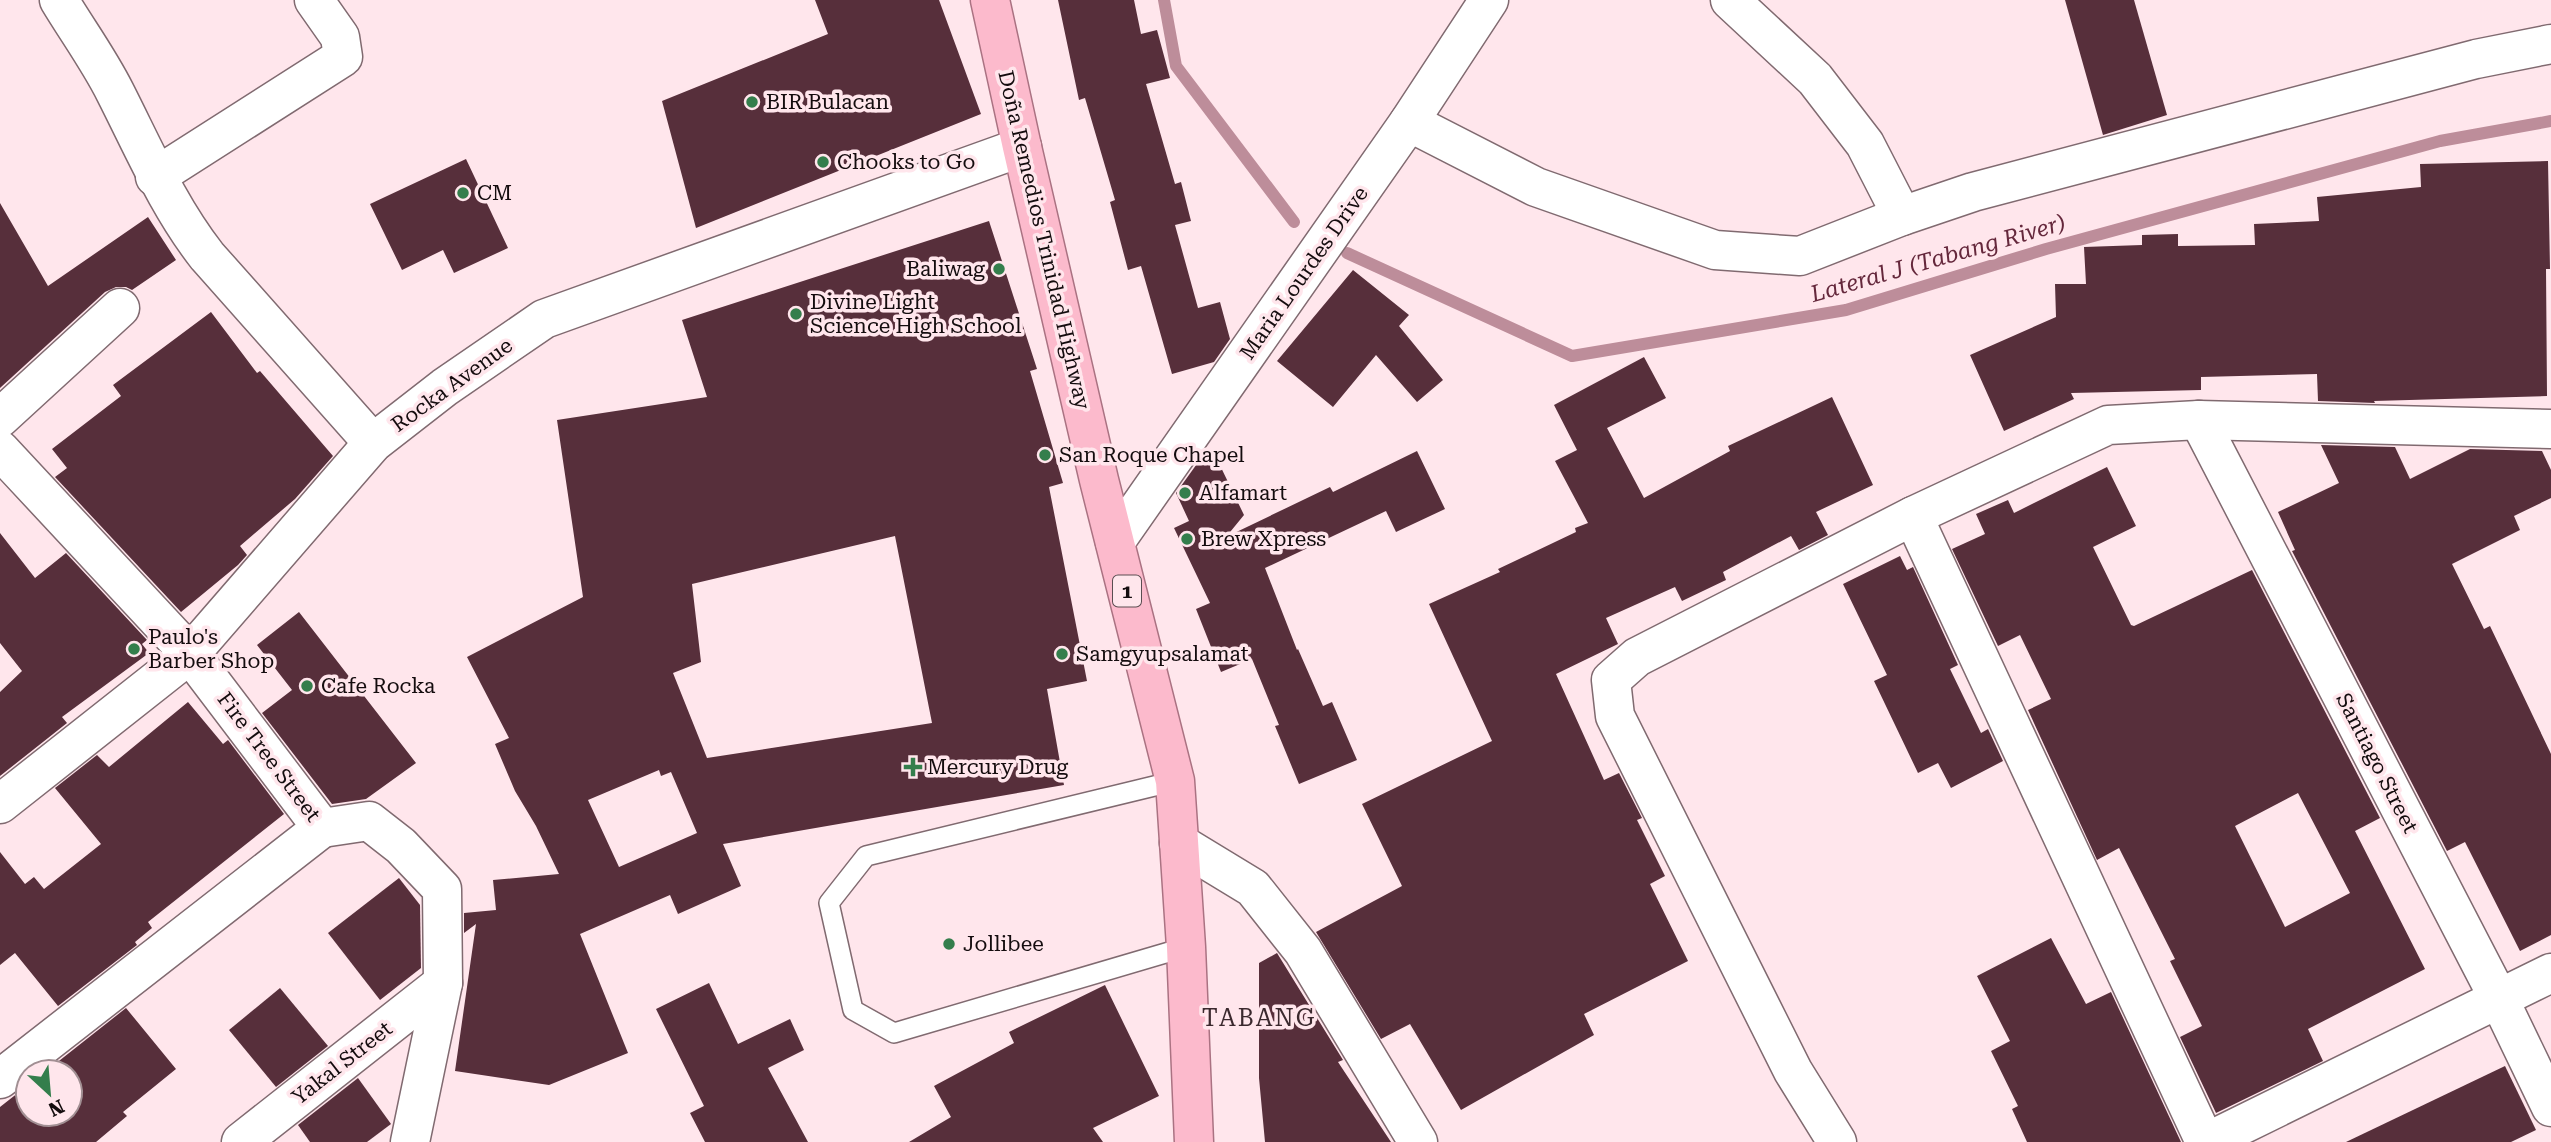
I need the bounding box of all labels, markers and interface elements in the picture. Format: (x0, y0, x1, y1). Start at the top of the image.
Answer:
street label: Doña Remedios Trinidad Highway (993, 68, 1095, 412)
place label: BIR Bulacan (766, 90, 890, 114)
marker: BIR Bulacan (744, 94, 760, 110)
place label: Chooks to Go (837, 150, 975, 174)
marker: Chooks to Go (815, 154, 831, 170)
place label: CM (477, 181, 512, 205)
street label: Maria Lourdes Drive (1235, 182, 1373, 364)
marker: CM (455, 185, 471, 201)
water label: Lateral J (Tabang River) (1806, 209, 2069, 308)
place label: Baliwag (906, 257, 985, 281)
marker: Baliwag (991, 261, 1007, 277)
place label: Divine Light Science High School (810, 290, 1022, 338)
marker: Divine Light Science High School (788, 306, 804, 322)
street label: Rocka Avenue (387, 333, 517, 437)
place label: San Roque Chapel (1059, 443, 1245, 467)
marker: San Roque Chapel (1037, 447, 1053, 463)
place label: Alfamart (1199, 481, 1287, 505)
marker: Alfamart (1177, 485, 1193, 501)
place label: Brew Xpress (1201, 527, 1326, 551)
marker: Brew Xpress (1179, 531, 1195, 547)
road number: 1 (1113, 576, 1141, 606)
place label: Paulo's Barber Shop (148, 625, 274, 673)
marker: Paulo's Barber Shop (126, 641, 142, 657)
place label: Samgyupsalamat (1076, 642, 1249, 666)
marker: Samgyupsalamat (1054, 646, 1070, 662)
place label: Cafe Rocka (321, 674, 436, 698)
marker: Cafe Rocka (299, 678, 315, 694)
street label: Fire Tree Street (213, 688, 325, 826)
street label: Santiago Street (2331, 689, 2423, 837)
place label: Mercury Drug (927, 755, 1068, 779)
marker: Mercury Drug (905, 759, 921, 775)
place label: Jollibee (963, 932, 1044, 956)
marker: Jollibee (941, 936, 957, 952)
district label: TABANG (1202, 1004, 1316, 1032)
street label: Yakal Street (287, 1016, 397, 1109)
north arrow (14, 1058, 84, 1128)
text: N (44, 1094, 68, 1122)

